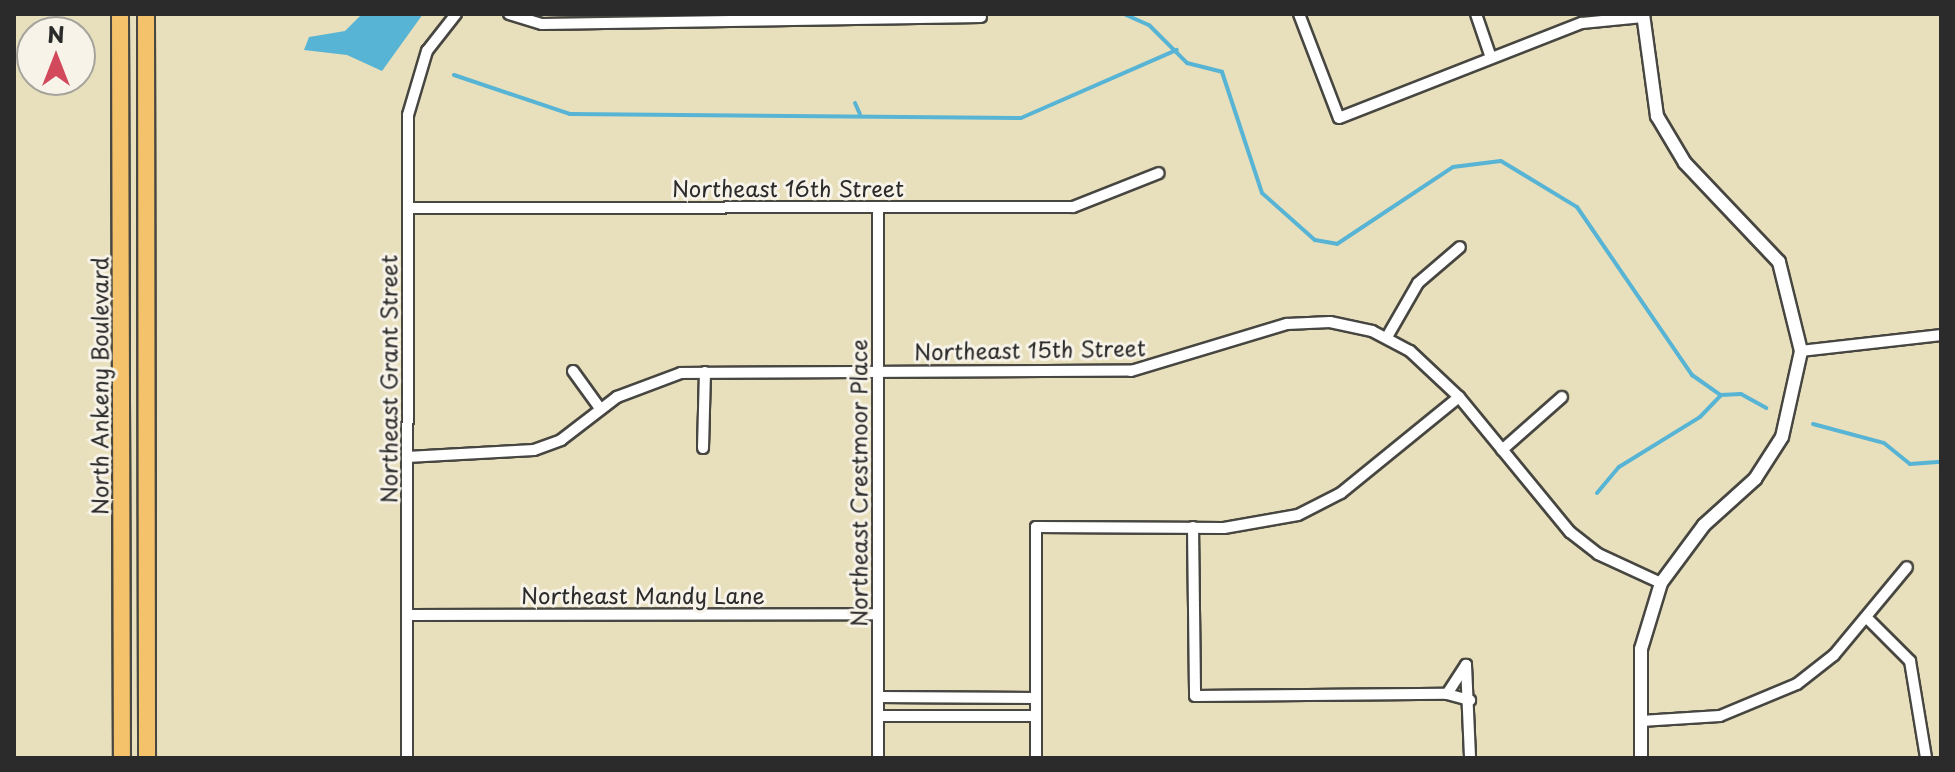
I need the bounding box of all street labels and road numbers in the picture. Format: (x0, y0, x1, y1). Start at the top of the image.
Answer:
street label: Northeast 16th Street (672, 175, 904, 201)
street label: North Ankeny Boulevard (86, 254, 112, 518)
street label: Northeast Grant Street (375, 255, 401, 503)
street label: Northeast 15th Street (914, 334, 1146, 364)
street label: Northeast Crestmoor Place (845, 339, 871, 627)
street label: Northeast Mandy Lane (521, 582, 765, 608)

